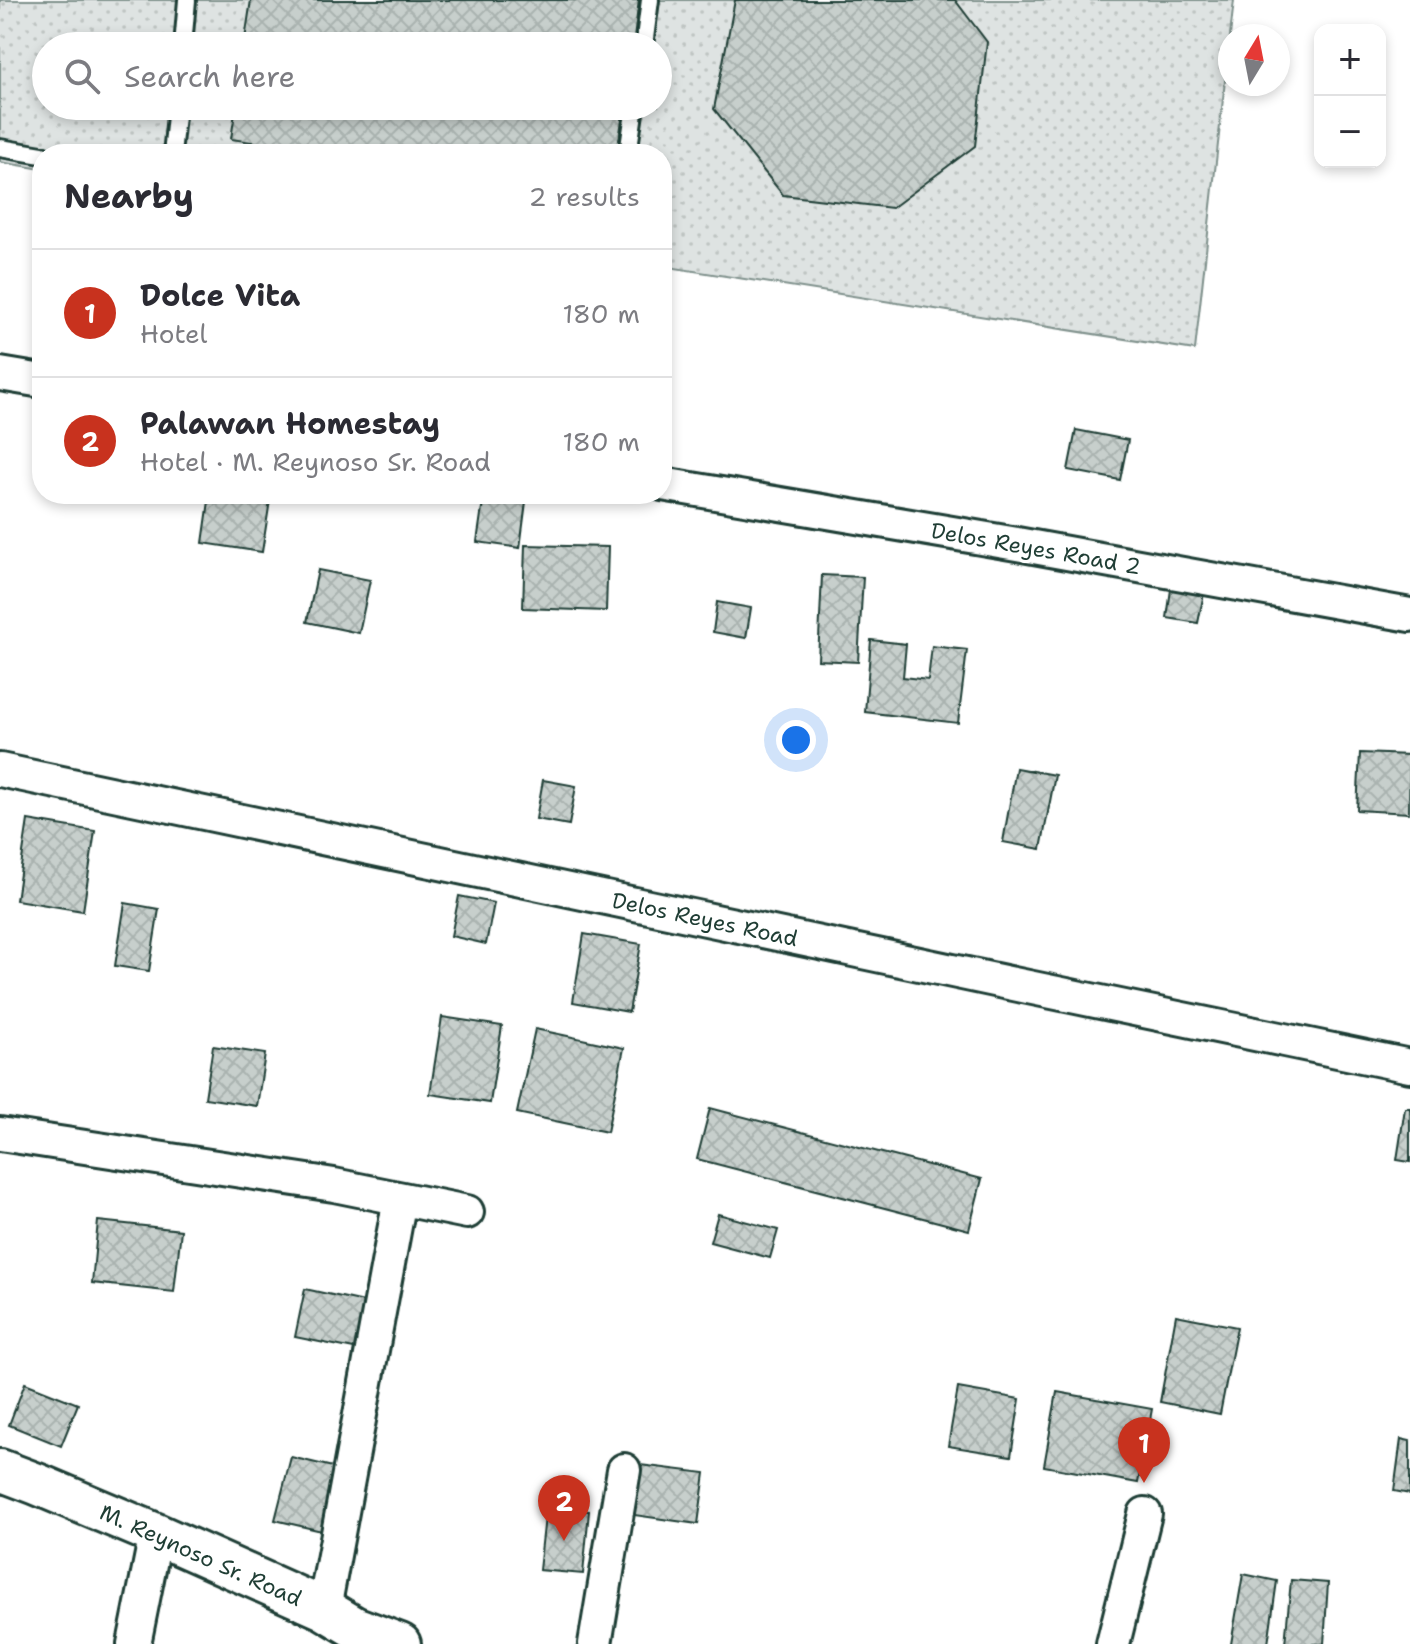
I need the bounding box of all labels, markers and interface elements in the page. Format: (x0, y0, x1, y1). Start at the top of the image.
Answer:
north arrow (1218, 24, 1290, 96)
map controls (1314, 24, 1386, 168)
button: + (1314, 24, 1386, 96)
search box (32, 32, 672, 120)
icon: search (60, 54, 104, 98)
text: Search here (124, 56, 295, 97)
button: − (1314, 96, 1386, 168)
text: Nearby (64, 173, 194, 219)
text: 2 results (528, 179, 640, 214)
text: Dolce Vita (140, 275, 300, 316)
text: 1 (84, 296, 96, 331)
text: 180 m (562, 296, 640, 331)
text: Hotel (140, 316, 207, 351)
text: Palawan Homestay (140, 403, 440, 444)
text: 2 (81, 424, 99, 459)
text: 180 m (562, 424, 640, 459)
text: Hotel · M. Reynoso Sr. Road (140, 444, 491, 479)
street label: Delos Reyes Road 2 (929, 516, 1143, 581)
your location (776, 720, 816, 760)
street label: Delos Reyes Road (609, 886, 801, 953)
pin: 1 (1118, 1417, 1170, 1483)
pin: 2 (538, 1475, 590, 1541)
street label: M. Reynoso Sr. Road (95, 1498, 307, 1613)

